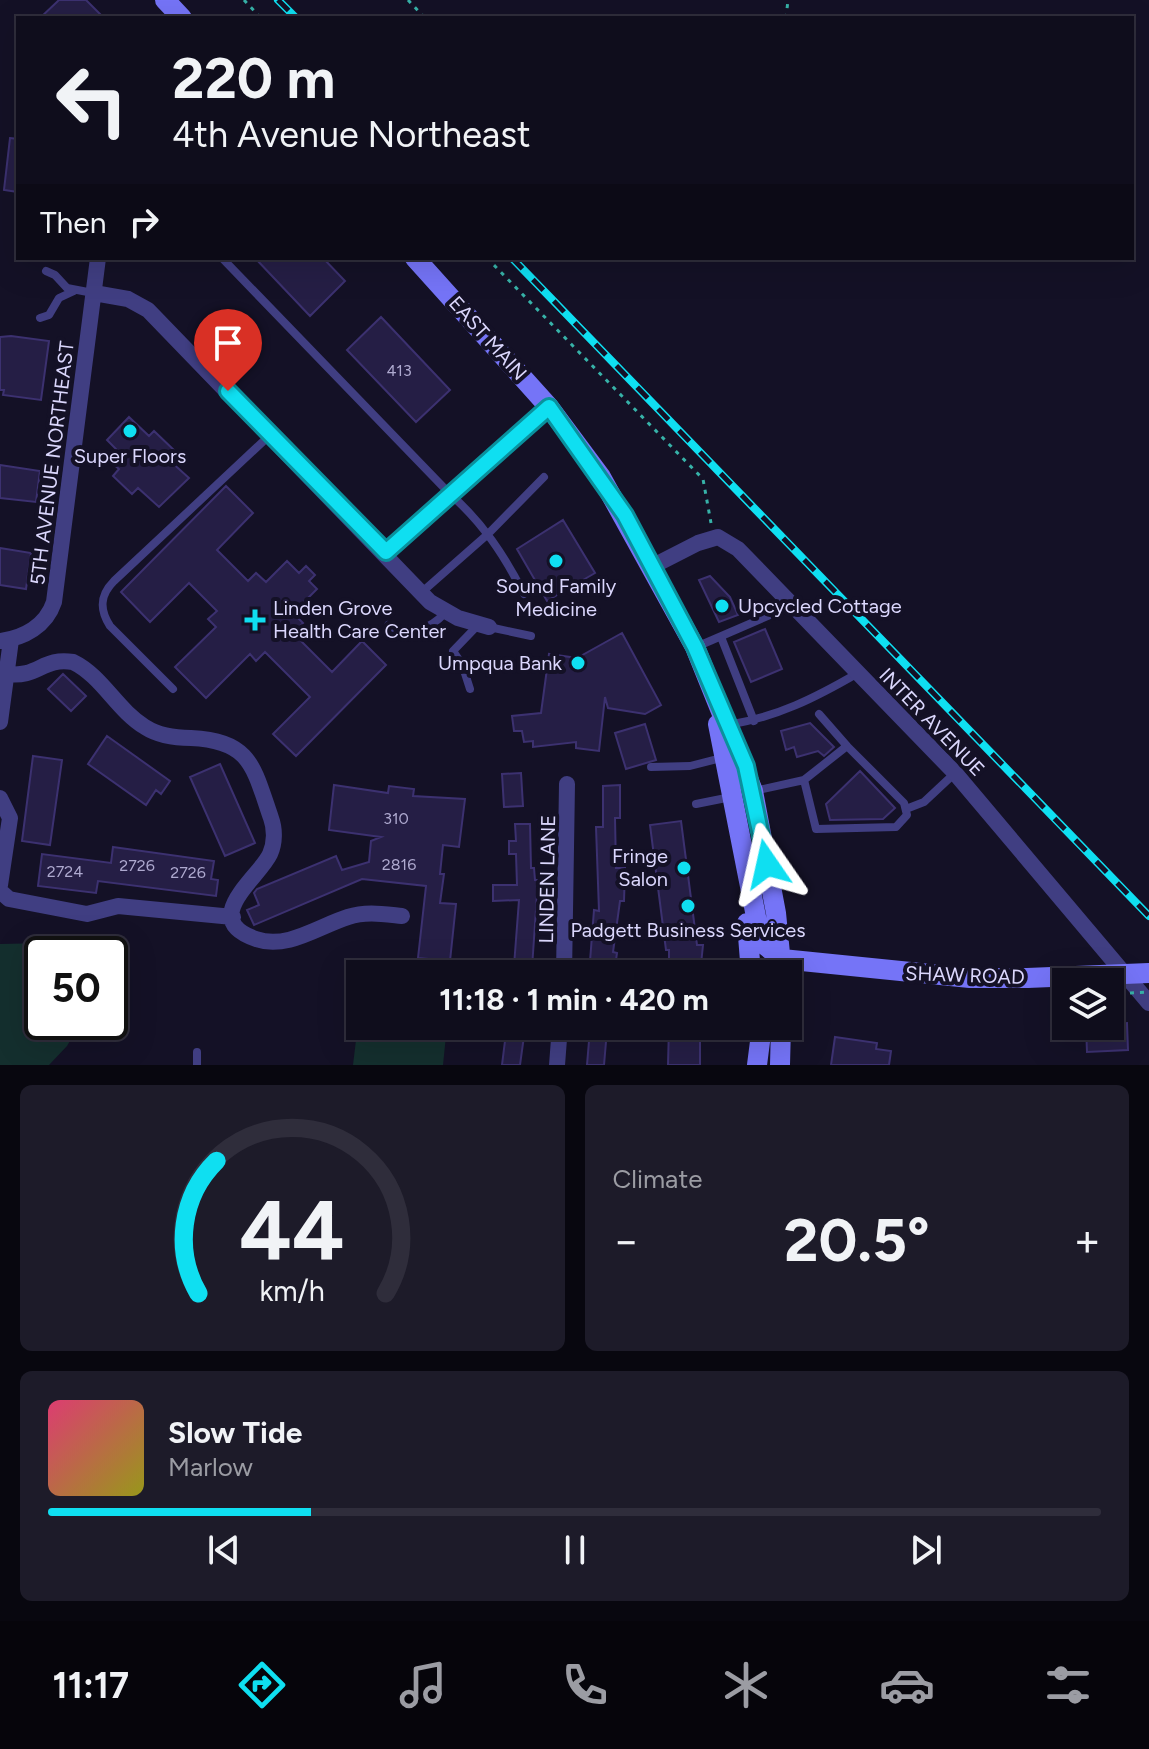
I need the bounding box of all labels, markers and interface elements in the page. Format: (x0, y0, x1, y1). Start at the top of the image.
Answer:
text: 220 m (172, 45, 335, 112)
icon: left (40, 48, 144, 152)
text: 4th Avenue Northeast (172, 113, 531, 156)
icon: right (122, 200, 166, 244)
text: Then (40, 204, 106, 241)
street label: EAST MAIN (444, 291, 532, 385)
pin (194, 309, 262, 391)
icon: arrive (206, 321, 250, 365)
street label: 5TH AVENUE NORTHEAST (25, 340, 79, 586)
house number: 413 (386, 361, 412, 380)
marker: Super Floors (121, 422, 139, 440)
place label: Super Floors (74, 444, 186, 468)
marker: Sound Family Medicine (547, 552, 565, 570)
place label: Sound Family Medicine (496, 574, 617, 621)
place label: Upcycled Cottage (738, 594, 902, 618)
place label: Linden Grove Health Care Center (273, 596, 446, 643)
marker: Upcycled Cottage (713, 597, 731, 615)
marker: Linden Grove Health Care Center (244, 609, 266, 631)
place label: Umpqua Bank (438, 651, 562, 675)
marker: Umpqua Bank (569, 654, 587, 672)
street label: INTER AVENUE (874, 663, 990, 781)
house number: 310 (383, 809, 409, 828)
street label: LINDEN LANE (534, 815, 560, 943)
position arrow (725, 822, 809, 906)
place label: Fringe Salon (612, 844, 668, 891)
house number: 2816 (382, 855, 416, 874)
house number: 2726 (119, 856, 155, 875)
marker: Fringe Salon (675, 859, 693, 877)
house number: 2724 (47, 862, 83, 881)
house number: 2726 (170, 863, 206, 882)
marker: Padgett Business Services (679, 897, 697, 915)
place label: Padgett Business Services (570, 918, 806, 942)
speed limit sign: 50 (24, 936, 128, 1040)
street label: SHAW ROAD (905, 961, 1025, 989)
map controls (1052, 968, 1124, 1040)
button: layers (1052, 968, 1124, 1040)
text: 11:18 · 1 min · 420 m (439, 981, 709, 1018)
text: Climate (613, 1163, 702, 1195)
text: 44 (240, 1181, 345, 1281)
text: 20.5° (784, 1204, 930, 1276)
text: − (613, 1214, 640, 1267)
text: + (1074, 1214, 1101, 1267)
text: km/h (260, 1274, 325, 1308)
text: Slow Tide (168, 1414, 302, 1451)
text: Marlow (168, 1451, 253, 1483)
icon: previous (202, 1528, 246, 1572)
icon: pause (553, 1528, 597, 1572)
icon: next (904, 1528, 948, 1572)
icon: directions (234, 1657, 290, 1713)
icon: music (395, 1657, 451, 1713)
icon: phone (557, 1657, 613, 1713)
icon: climate (718, 1657, 774, 1713)
icon: car (879, 1657, 935, 1713)
icon: filters (1040, 1657, 1096, 1713)
text: 11:17 (53, 1664, 129, 1707)

